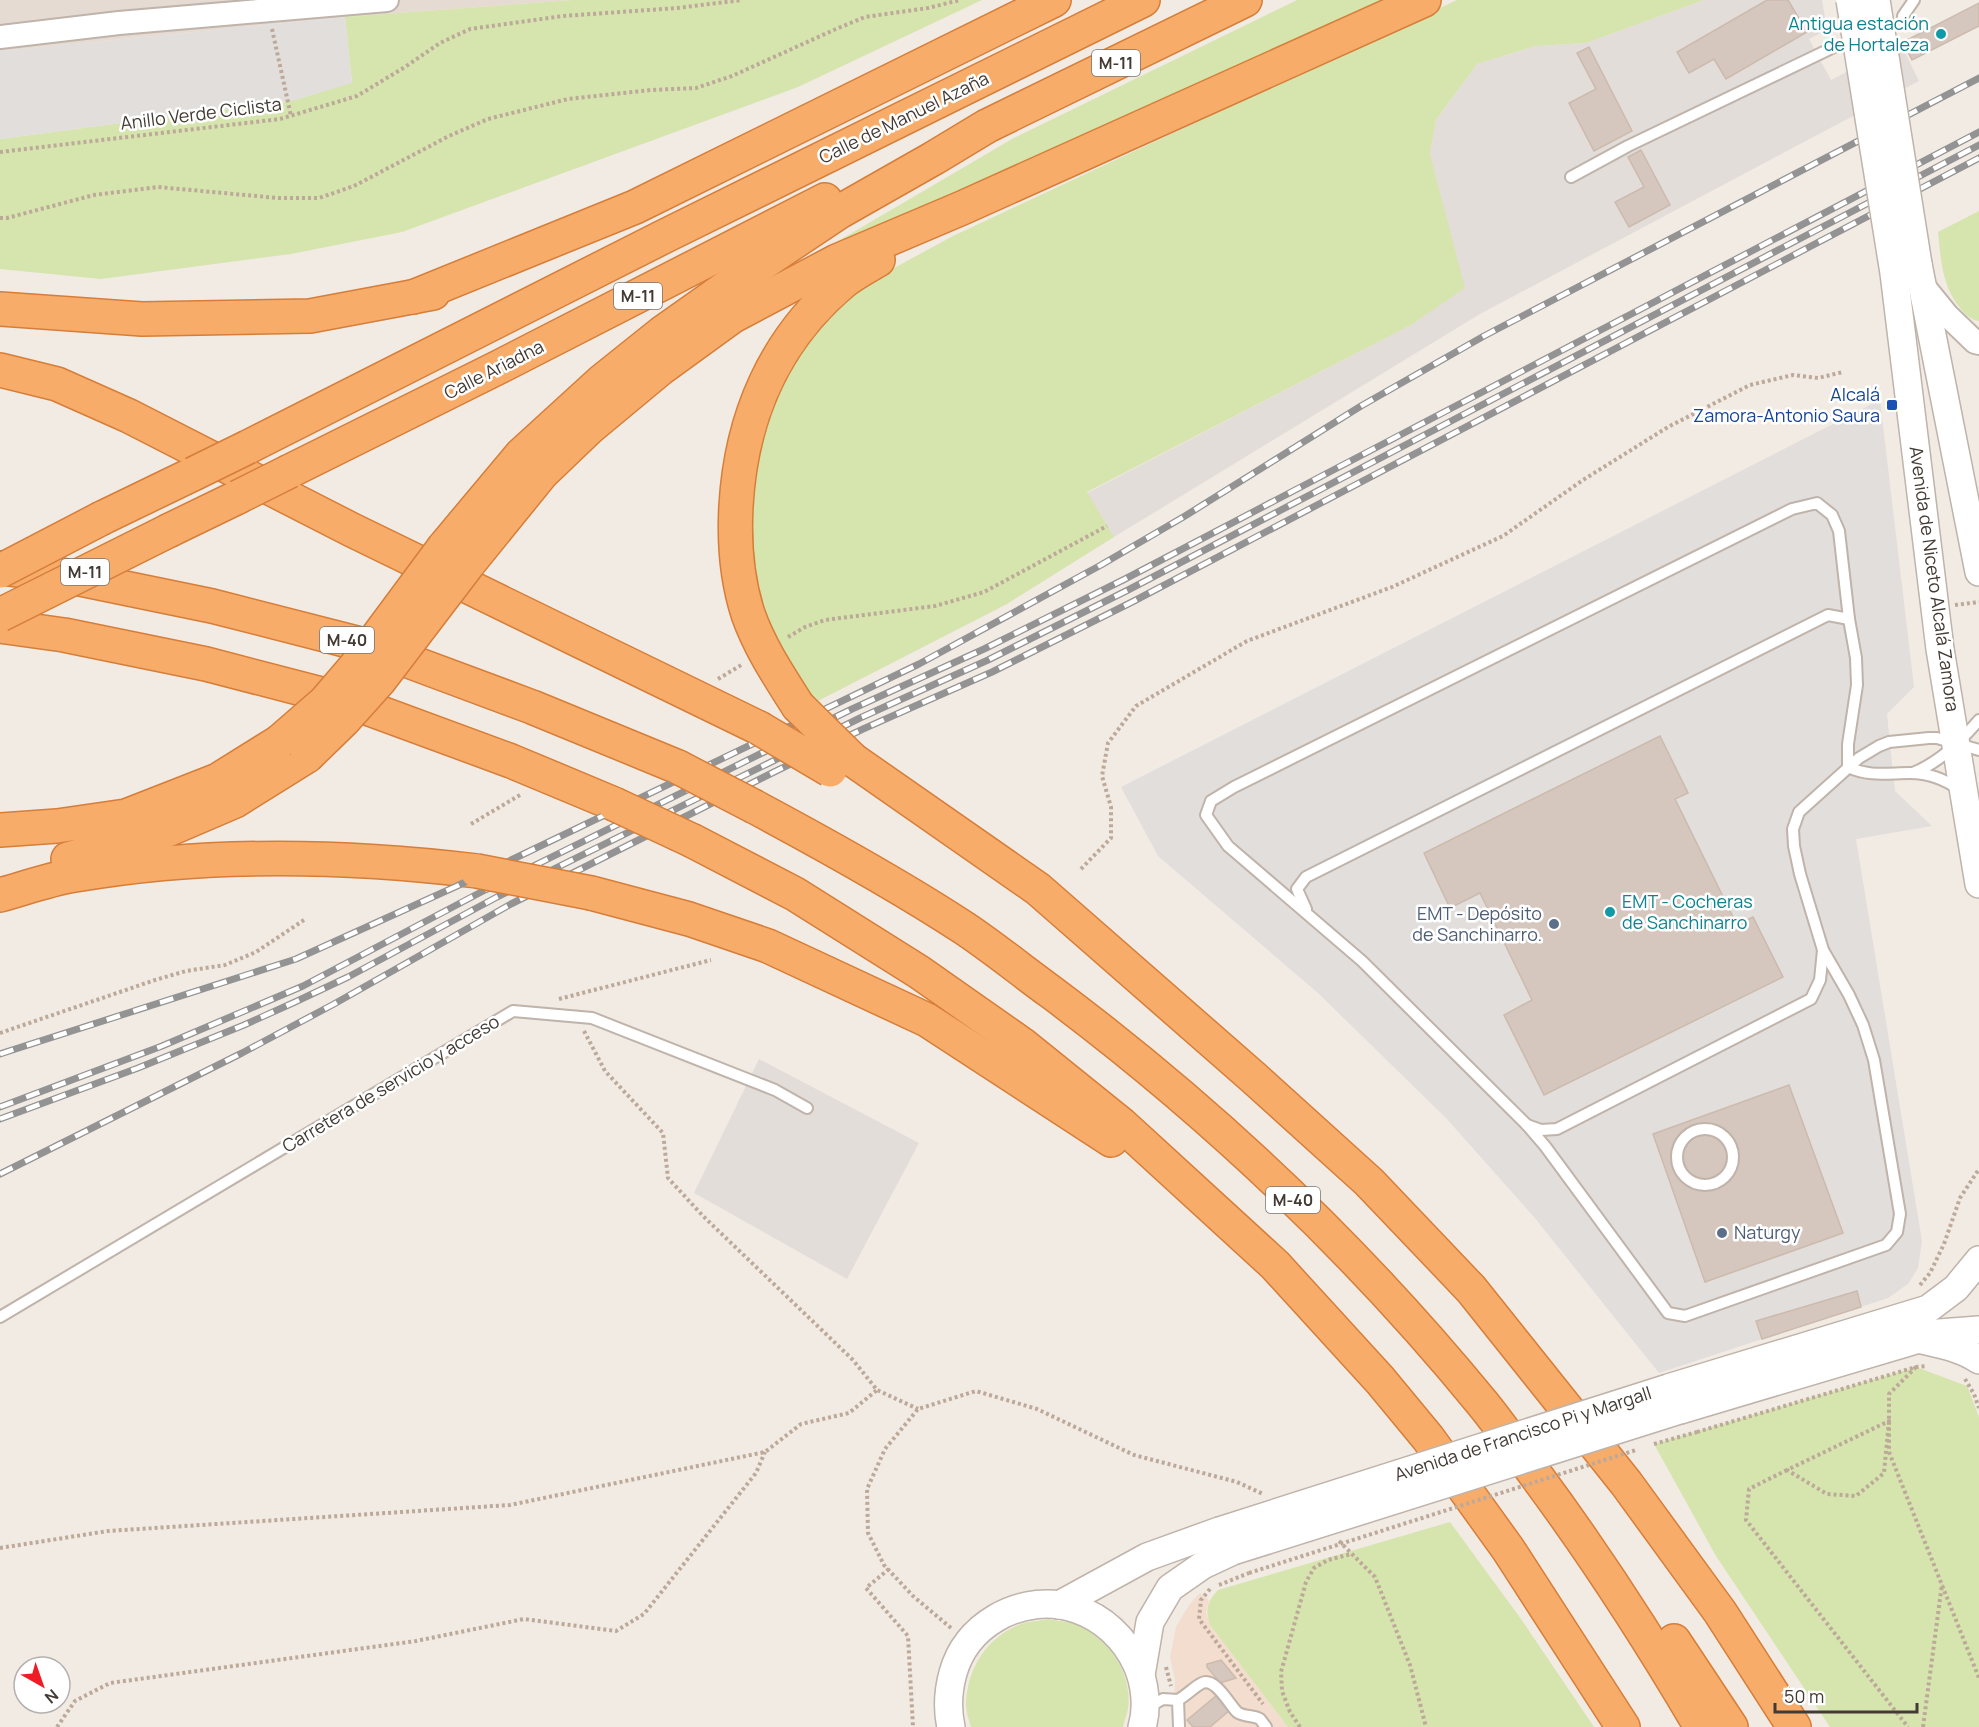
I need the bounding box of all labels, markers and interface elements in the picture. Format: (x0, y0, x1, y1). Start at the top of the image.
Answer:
place label: Antigua estación de Hortaleza (1788, 11, 1929, 56)
marker: Antigua estación de Hortaleza (1934, 27, 1948, 41)
road number: M-11 (1092, 50, 1140, 76)
street label: Calle de Manuel Azaña (815, 66, 992, 169)
street label: Anillo Verde Ciclista (119, 91, 283, 135)
road number: M-11 (614, 283, 662, 309)
street label: Calle Ariadna (440, 334, 547, 405)
place label: Alcalá Zamora-Antonio Saura (1693, 382, 1880, 427)
marker: Alcalá Zamora-Antonio Saura (1885, 398, 1899, 412)
street label: Avenida de Niceto Alcalá Zamora (1904, 445, 1966, 713)
road number: M-11 (61, 559, 109, 585)
road number: M-40 (320, 627, 374, 653)
place label: EMT - Cocheras de Sanchinarro (1622, 889, 1753, 934)
place label: EMT - Depósito de Sanchinarro. (1412, 901, 1542, 946)
marker: EMT - Cocheras de Sanchinarro (1603, 905, 1617, 919)
marker: EMT - Depósito de Sanchinarro. (1547, 917, 1561, 931)
street label: Carretera de servicio y acceso (278, 1009, 503, 1158)
road number: M-40 (1266, 1187, 1320, 1213)
place label: Naturgy (1734, 1220, 1801, 1244)
marker: Naturgy (1715, 1226, 1729, 1240)
street label: Avenida de Francisco Pi y Margall (1391, 1380, 1654, 1486)
north arrow (12, 1655, 72, 1715)
scale bar (1775, 1676, 1918, 1714)
text: N (40, 1684, 63, 1709)
text: 50 m (1784, 1684, 1824, 1708)

